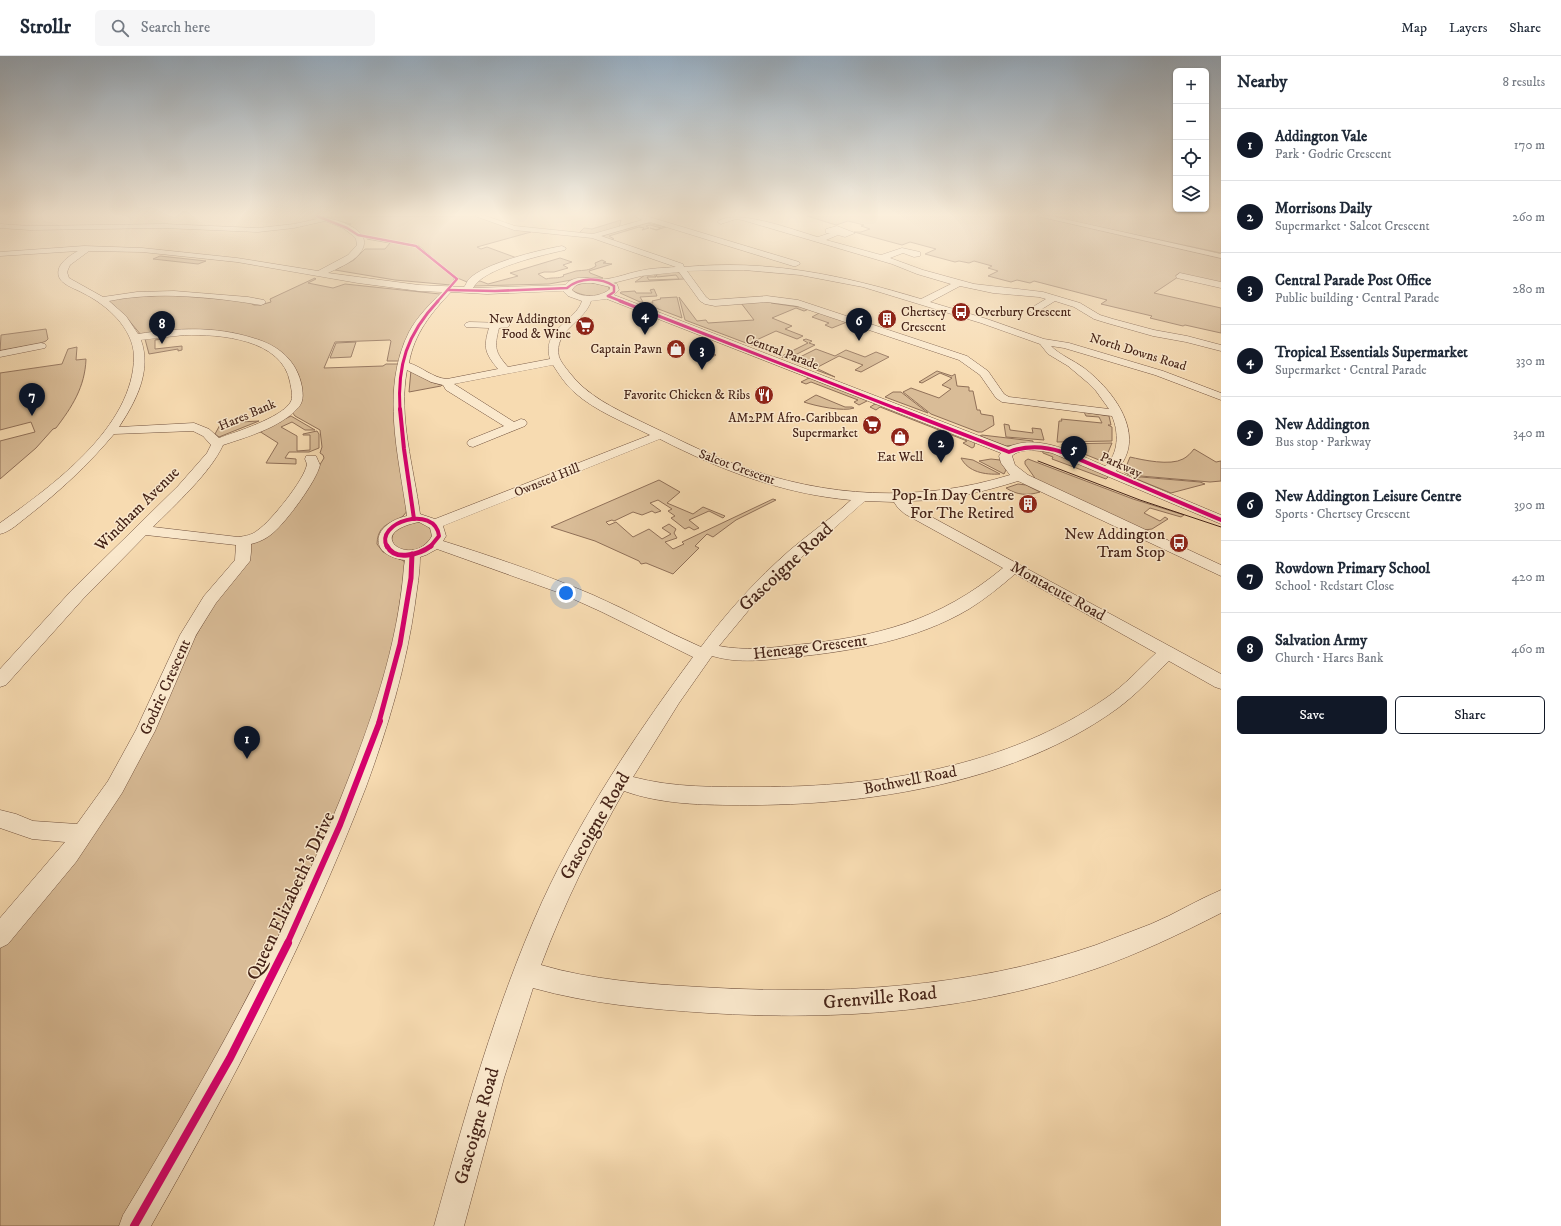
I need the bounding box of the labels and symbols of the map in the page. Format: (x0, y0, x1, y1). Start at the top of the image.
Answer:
bus stop icon: Overbury Crescent (950, 301, 972, 323)
pin: 4 (632, 302, 658, 335)
place label: Chertsey Crescent (901, 304, 948, 335)
place label: Overbury Crescent (975, 304, 1071, 320)
pin: 6 (846, 308, 872, 341)
building icon: Chertsey Crescent (876, 308, 898, 330)
pin: 8 (149, 311, 175, 344)
place label: New Addington Food & Wine (489, 311, 571, 342)
supermarket icon: New Addington Food & Wine (574, 315, 596, 337)
street label: North Downs Road (1088, 330, 1189, 374)
street label: Central Parade (743, 331, 821, 373)
pin: 3 (689, 337, 715, 370)
shop icon: Captain Pawn (665, 338, 687, 360)
place label: Captain Pawn (591, 341, 662, 357)
pin: 7 (19, 383, 45, 416)
restaurant icon: Favorite Chicken & Ribs (753, 384, 775, 406)
place label: Favorite Chicken & Ribs (624, 387, 750, 403)
street label: Hares Bank (216, 396, 279, 434)
place label: AM2PM Afro-Caribbean Supermarket (728, 410, 858, 441)
supermarket icon: AM2PM Afro-Caribbean Supermarket (861, 414, 883, 436)
shop icon: Eat Well (889, 426, 911, 448)
pin: 2 (928, 430, 954, 463)
pin: 5 (1061, 436, 1087, 469)
street label: Salcot Crescent (697, 446, 777, 488)
place label: Eat Well (877, 449, 923, 465)
street label: Parkway (1098, 449, 1145, 482)
street label: Ownsted Hill (512, 460, 582, 500)
street label: Windham Avenue (90, 462, 184, 556)
place label: Pop-In Day Centre For The Retired (891, 485, 1014, 523)
building icon: Pop-In Day Centre For The Retired (1017, 493, 1039, 515)
street label: Gascoigne Road (734, 517, 838, 616)
place label: New Addington Tram Stop (1064, 524, 1166, 562)
bus stop icon: New Addington Tram Stop (1168, 532, 1190, 554)
street label: Montacute Road (1007, 557, 1109, 625)
your location (556, 583, 576, 603)
street label: Heneage Crescent (752, 630, 868, 664)
street label: Godric Crescent (135, 636, 195, 738)
pin: 1 (234, 726, 260, 759)
street label: Bothwell Road (862, 761, 958, 799)
street label: Gascoigne Road (555, 768, 635, 884)
street label: Queen Elizabeth's Drive (242, 808, 340, 984)
street label: Grenville Road (822, 982, 938, 1014)
street label: Gascoigne Road (449, 1064, 505, 1187)

